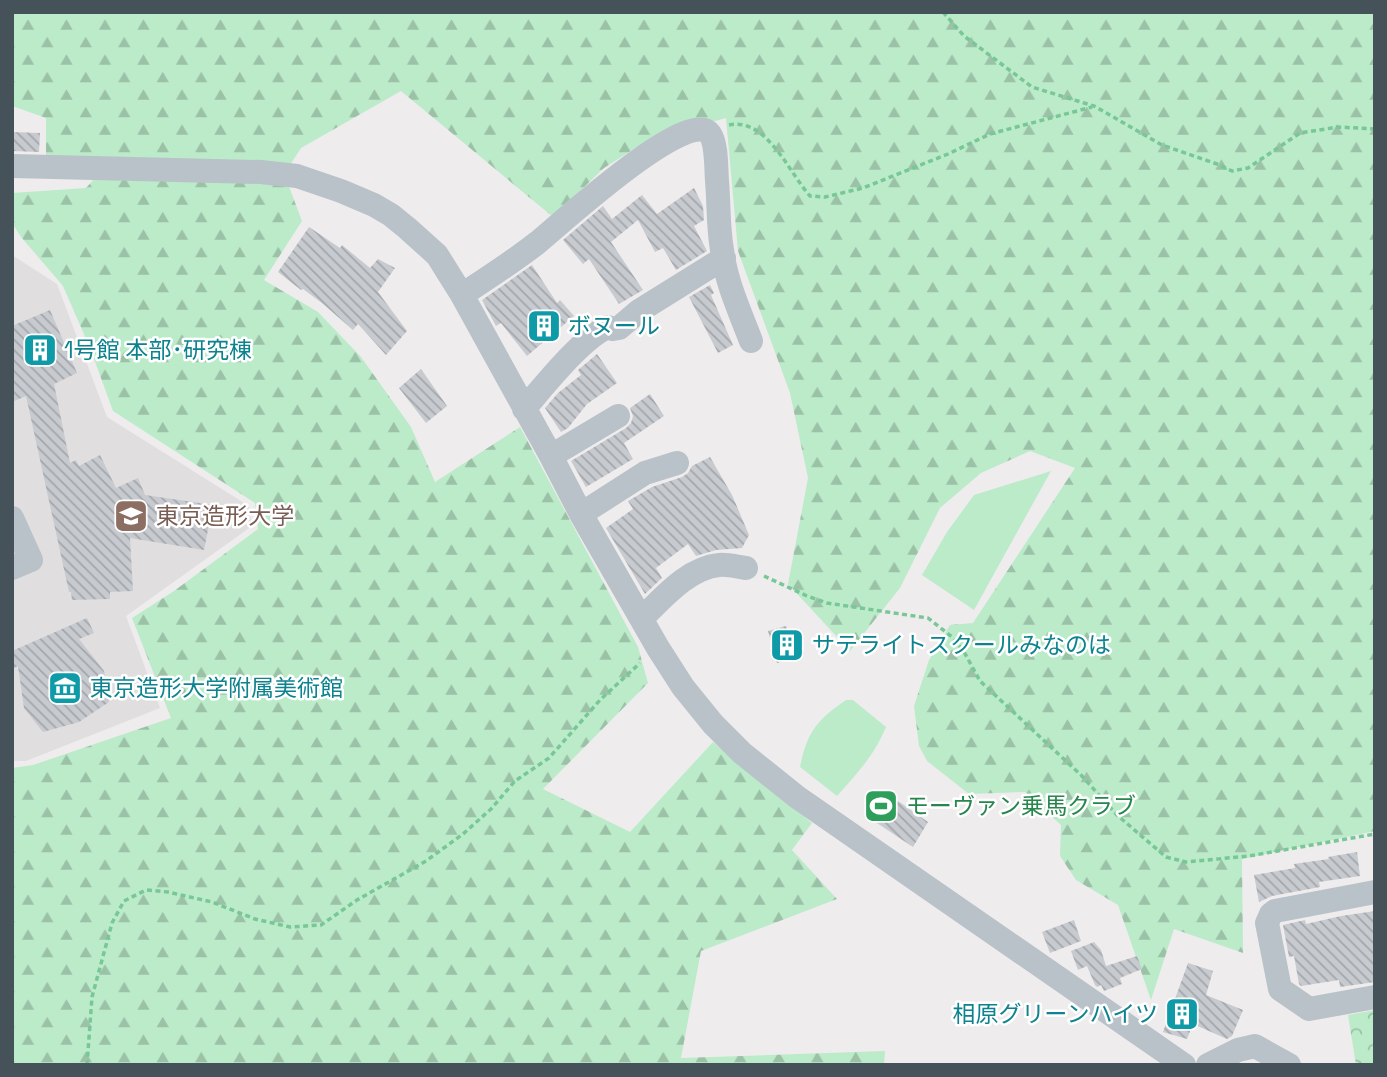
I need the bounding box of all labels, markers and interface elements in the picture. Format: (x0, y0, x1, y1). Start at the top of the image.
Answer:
building icon: ボヌール (525, 307, 563, 345)
place label: ボヌール (568, 311, 660, 341)
building icon: 1号館 本部･研究棟 (21, 331, 59, 369)
place label: 1号館 本部･研究棟 (64, 335, 252, 365)
school or university icon: 東京造形大学 (112, 497, 150, 535)
place label: 東京造形大学 (156, 501, 294, 531)
building icon: サテライトスクールみなのは (768, 626, 806, 664)
place label: サテライトスクールみなのは (812, 630, 1111, 660)
museum icon: 東京造形大学附属美術館 (46, 669, 84, 707)
place label: 東京造形大学附属美術館 (90, 673, 343, 703)
sports icon: モーヴァン乗馬クラブ (862, 787, 900, 825)
place label: モーヴァン乗馬クラブ (906, 791, 1136, 821)
building icon: 相原グリーンハイツ (1163, 995, 1201, 1033)
place label: 相原グリーンハイツ (953, 999, 1158, 1029)

